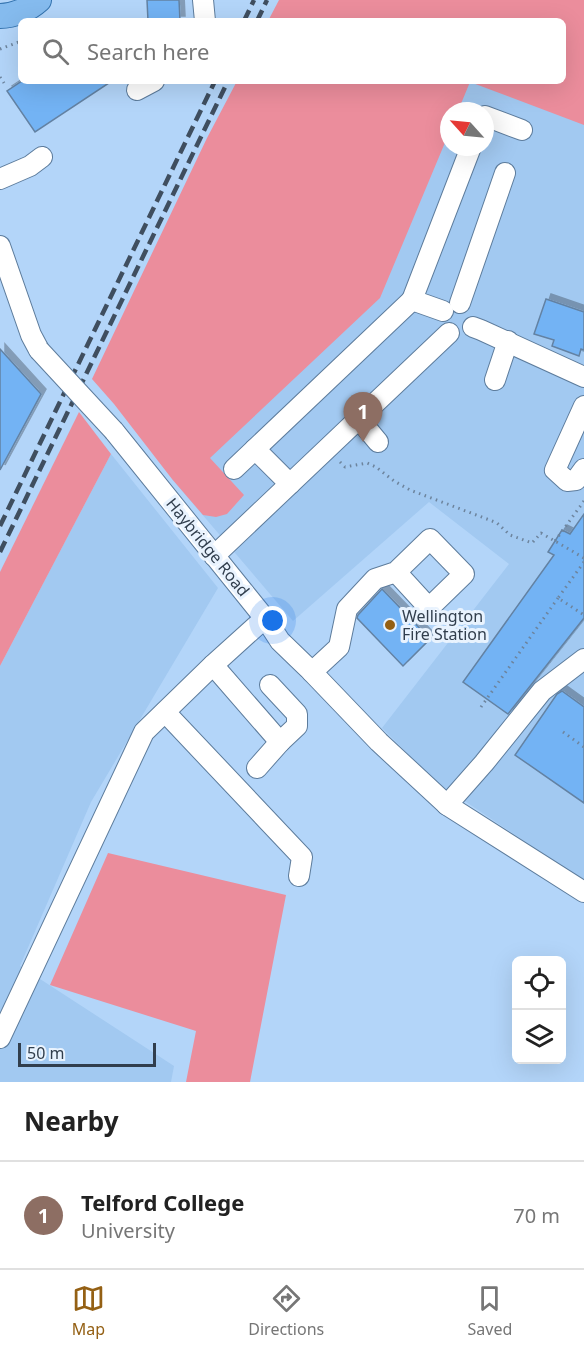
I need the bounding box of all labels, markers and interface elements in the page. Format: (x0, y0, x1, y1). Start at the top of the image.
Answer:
search box (18, 18, 566, 84)
icon: search (39, 35, 72, 68)
text: Search here (87, 36, 209, 66)
north arrow (440, 102, 494, 156)
pin: 1 (344, 392, 382, 442)
street label: Haybridge Road (161, 493, 255, 601)
place label: Wellington Fire Station (402, 605, 487, 645)
your location (258, 606, 287, 635)
marker: Wellington Fire Station (383, 618, 397, 632)
map controls (512, 956, 566, 1064)
button: locate (512, 956, 566, 1010)
button: layers (512, 1010, 566, 1064)
scale bar (18, 1040, 156, 1068)
text: 50 m (27, 1042, 64, 1064)
text: Nearby (24, 1103, 119, 1139)
text: Telford College (81, 1187, 244, 1217)
text: 1 (38, 1202, 49, 1229)
text: 70 m (513, 1202, 560, 1229)
text: University (81, 1217, 175, 1244)
tab: Map (72, 1282, 105, 1340)
tab: Directions (248, 1282, 324, 1340)
tab: Saved (468, 1282, 512, 1340)

